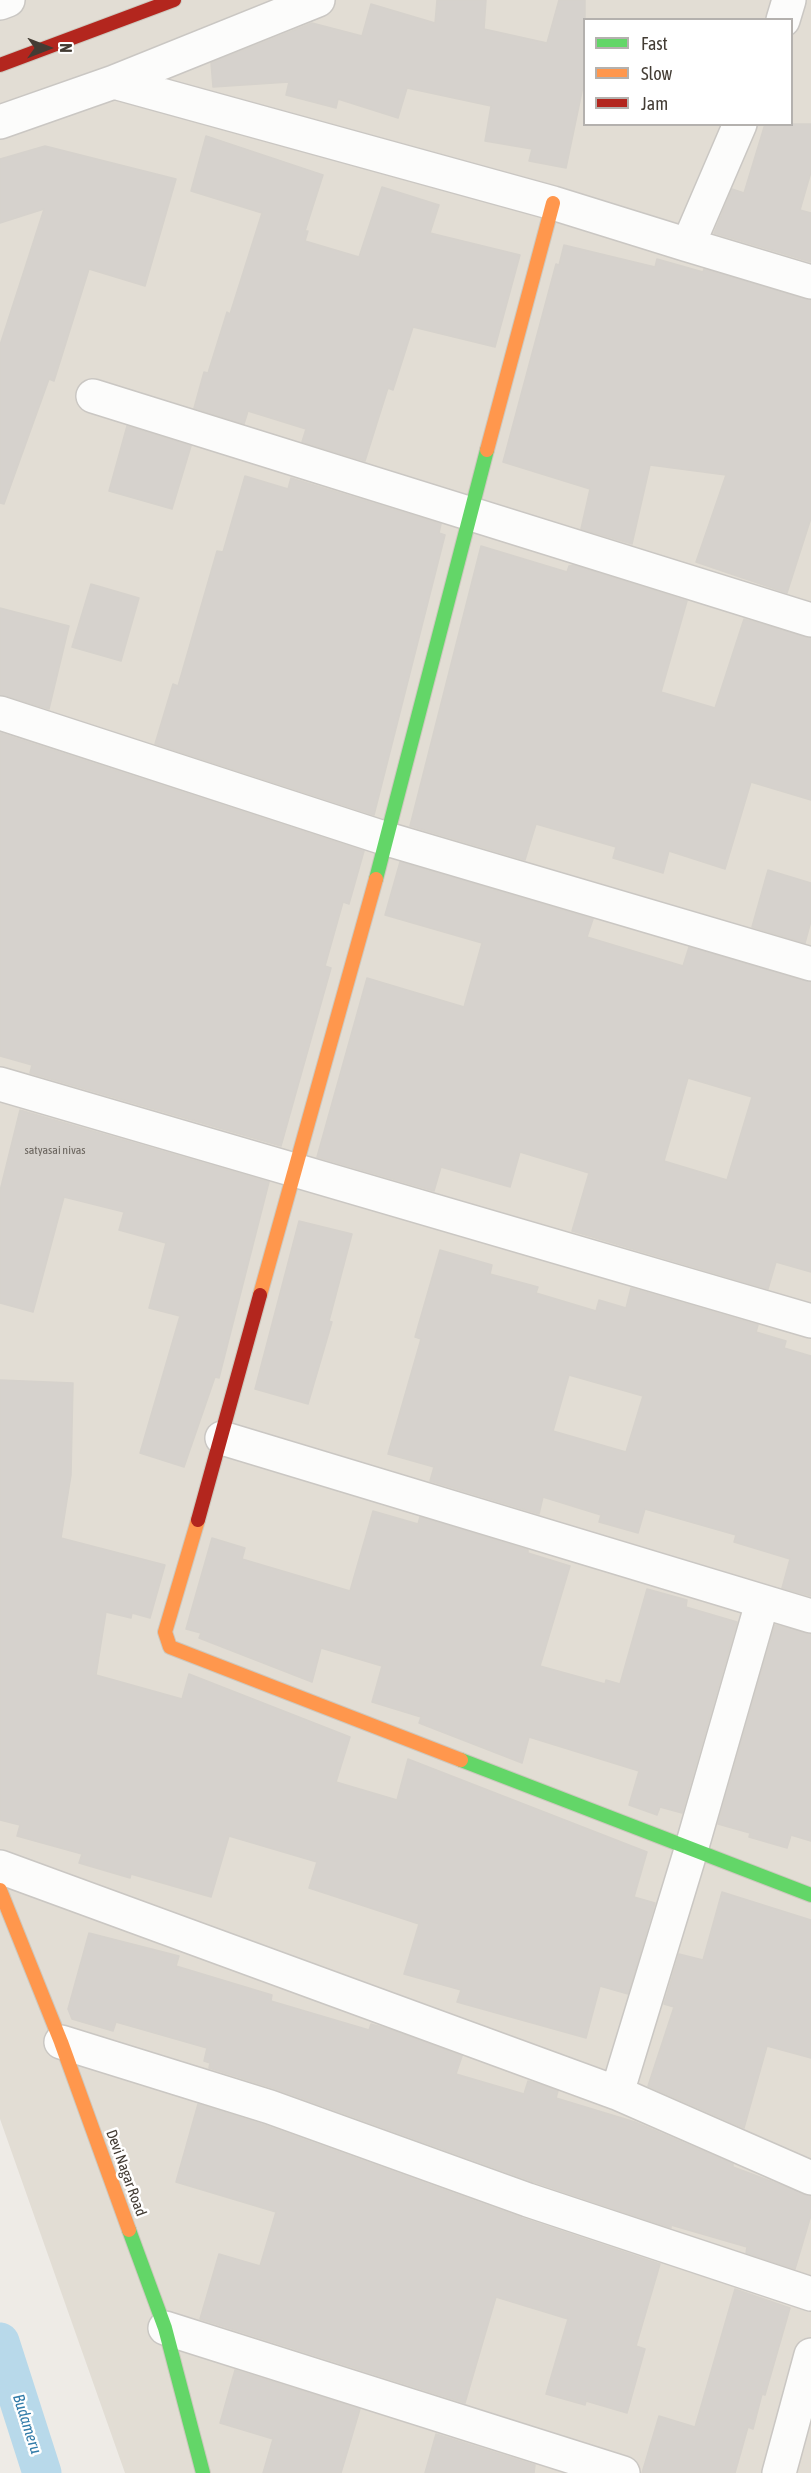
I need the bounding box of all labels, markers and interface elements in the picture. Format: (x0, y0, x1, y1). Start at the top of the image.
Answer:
north arrow (18, 18, 78, 78)
legend (583, 18, 793, 126)
text: Fast (641, 33, 668, 54)
text: N (57, 43, 75, 53)
text: Slow (641, 63, 672, 84)
text: Jam (641, 93, 668, 114)
house number: satyasai nivas (24, 1143, 86, 1157)
street label: Devi Nagar Road (102, 2127, 150, 2219)
water label: Budameru (8, 2392, 46, 2456)

